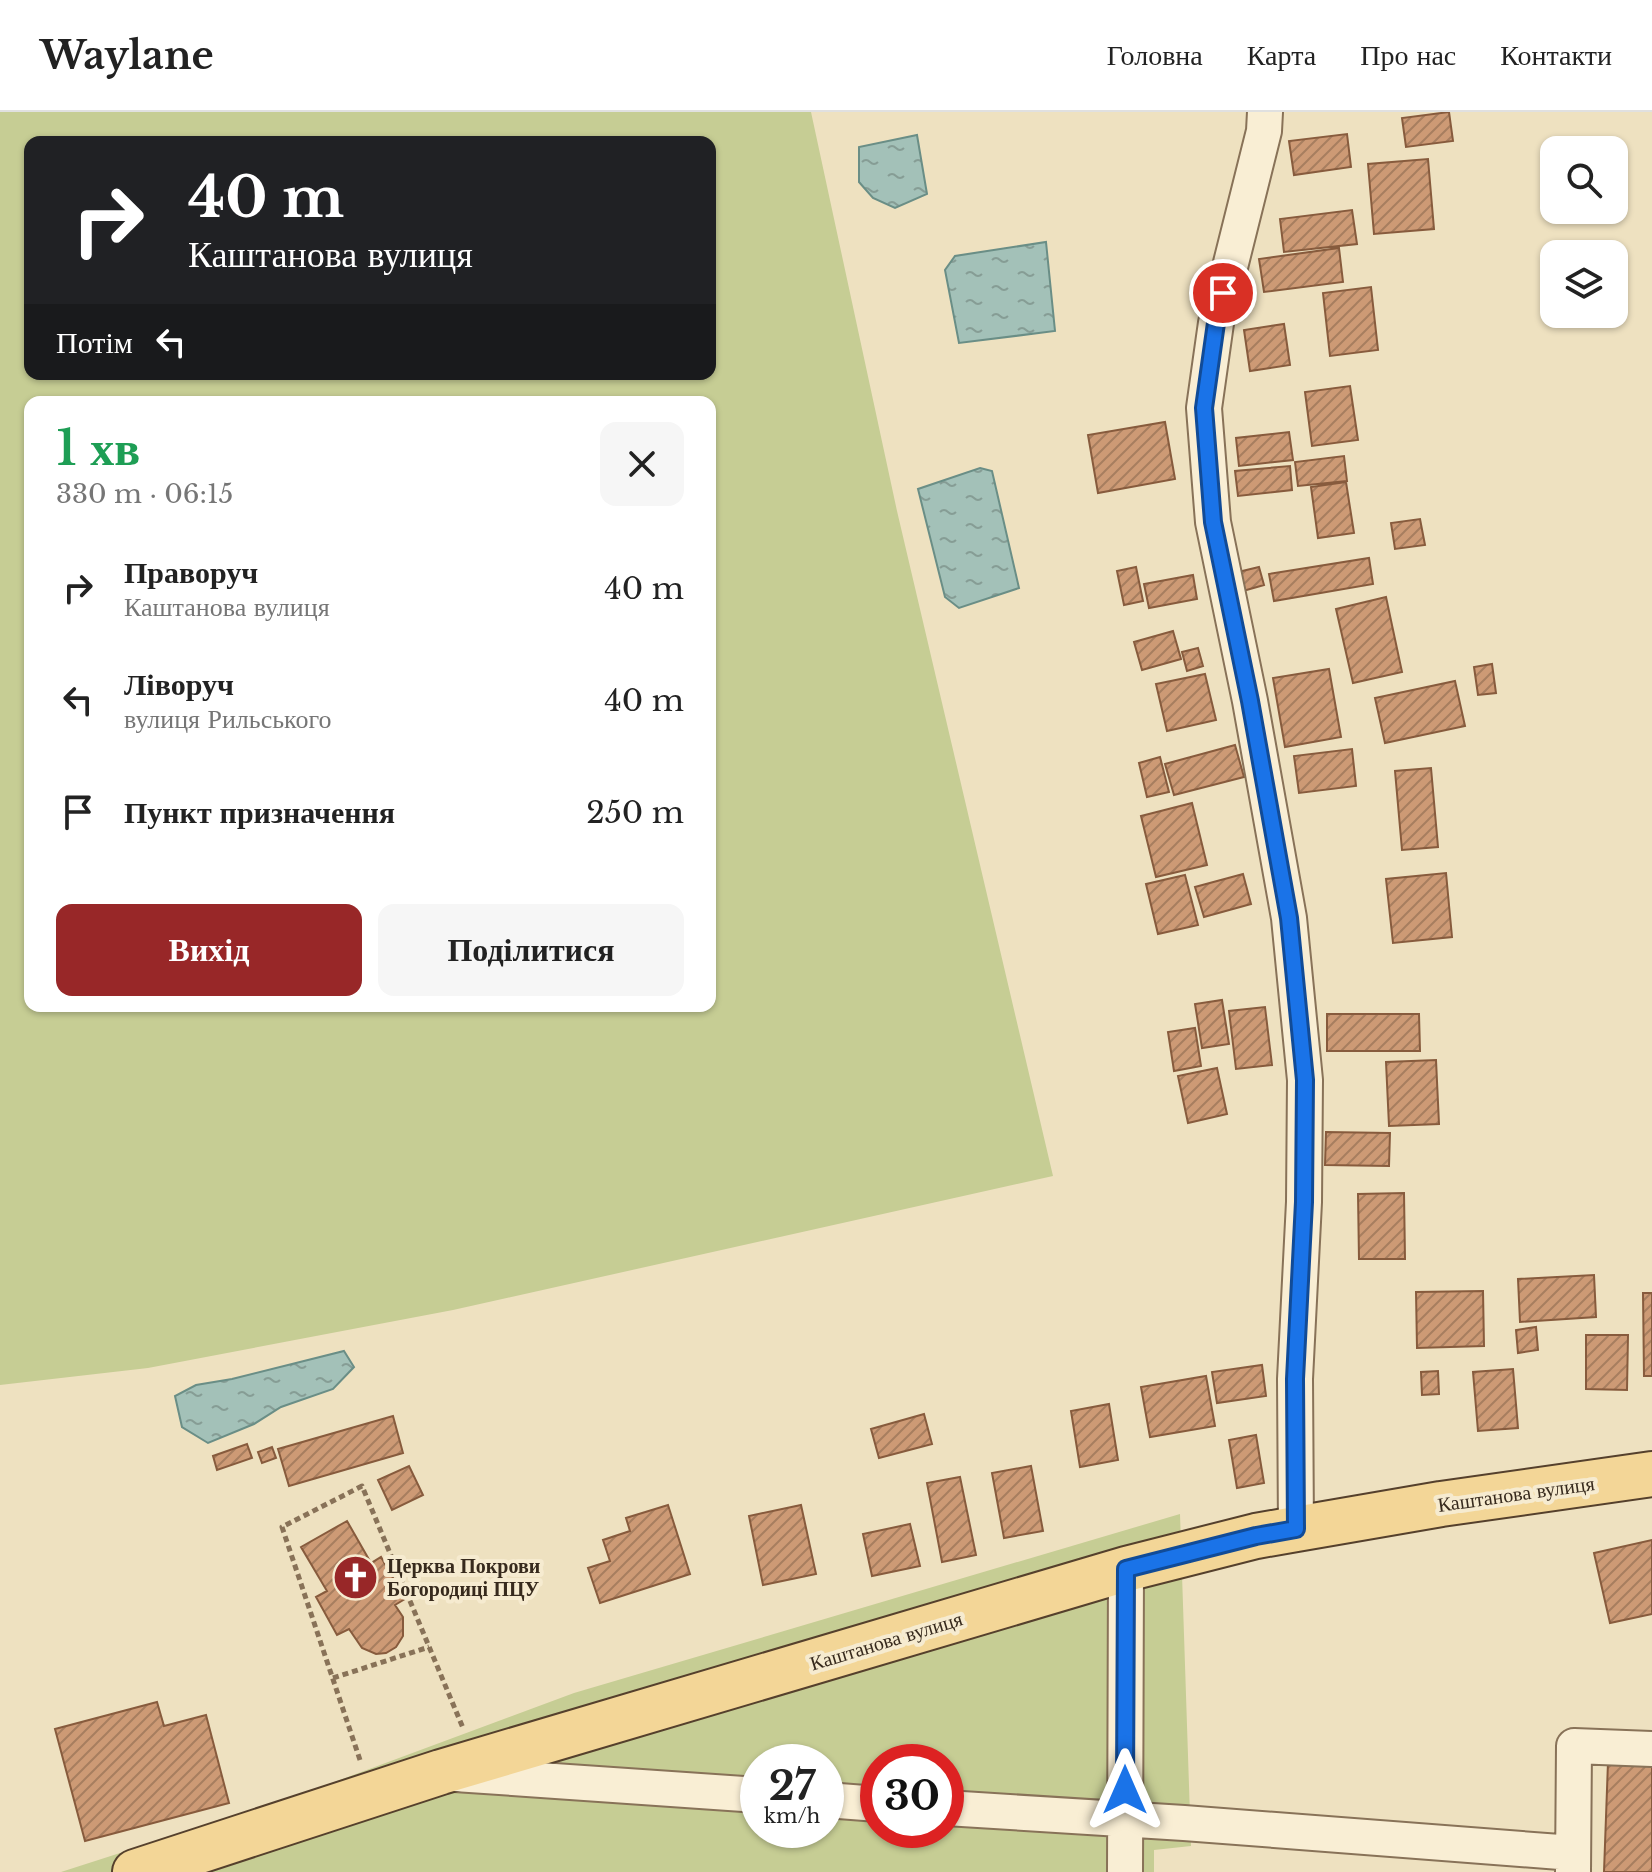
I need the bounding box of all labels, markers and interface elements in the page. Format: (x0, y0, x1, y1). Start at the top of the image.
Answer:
text: Waylane (40, 32, 214, 79)
text: Головна (1107, 38, 1203, 73)
text: Карта (1247, 38, 1316, 73)
text: Про нас (1360, 38, 1456, 73)
text: Контакти (1500, 38, 1612, 73)
map controls (1540, 136, 1628, 328)
button: search (1540, 136, 1628, 224)
text: 40 m (188, 163, 344, 232)
icon: right (56, 168, 160, 272)
text: Каштанова вулиця (188, 232, 473, 277)
button: layers (1540, 240, 1628, 328)
pin (1189, 259, 1257, 327)
icon: arrive (1201, 271, 1245, 315)
icon: left (149, 320, 193, 364)
text: Потім (56, 324, 133, 361)
text: 1 хв (56, 418, 140, 478)
button: close (600, 422, 684, 506)
text: 330 m · 06:15 (56, 478, 233, 510)
text: Праворуч (124, 554, 258, 591)
icon: right (56, 566, 100, 610)
text: 40 m (604, 570, 684, 607)
text: Каштанова вулиця (124, 591, 330, 623)
text: Ліворуч (124, 666, 234, 703)
icon: left (56, 678, 100, 722)
text: 40 m (604, 682, 684, 719)
text: вулиця Рильського (124, 703, 331, 735)
icon: arrive (56, 790, 100, 834)
text: Пункт призначення (124, 794, 395, 831)
text: 250 m (586, 794, 684, 831)
button: Вихід (56, 904, 362, 996)
button: Поділитися (378, 904, 684, 996)
street label: Каштанова вулиця (1436, 1471, 1596, 1517)
church icon: Церква Покрови Богородиці ПЦУ (332, 1553, 380, 1601)
place label: Церква Покрови Богородиці ПЦУ (387, 1554, 540, 1601)
street label: Каштанова вулиця (807, 1606, 965, 1676)
speed limit sign: 30 (860, 1744, 964, 1848)
position arrow (1083, 1748, 1167, 1832)
text: 27 (769, 1761, 815, 1811)
text: km/h (764, 1804, 820, 1828)

